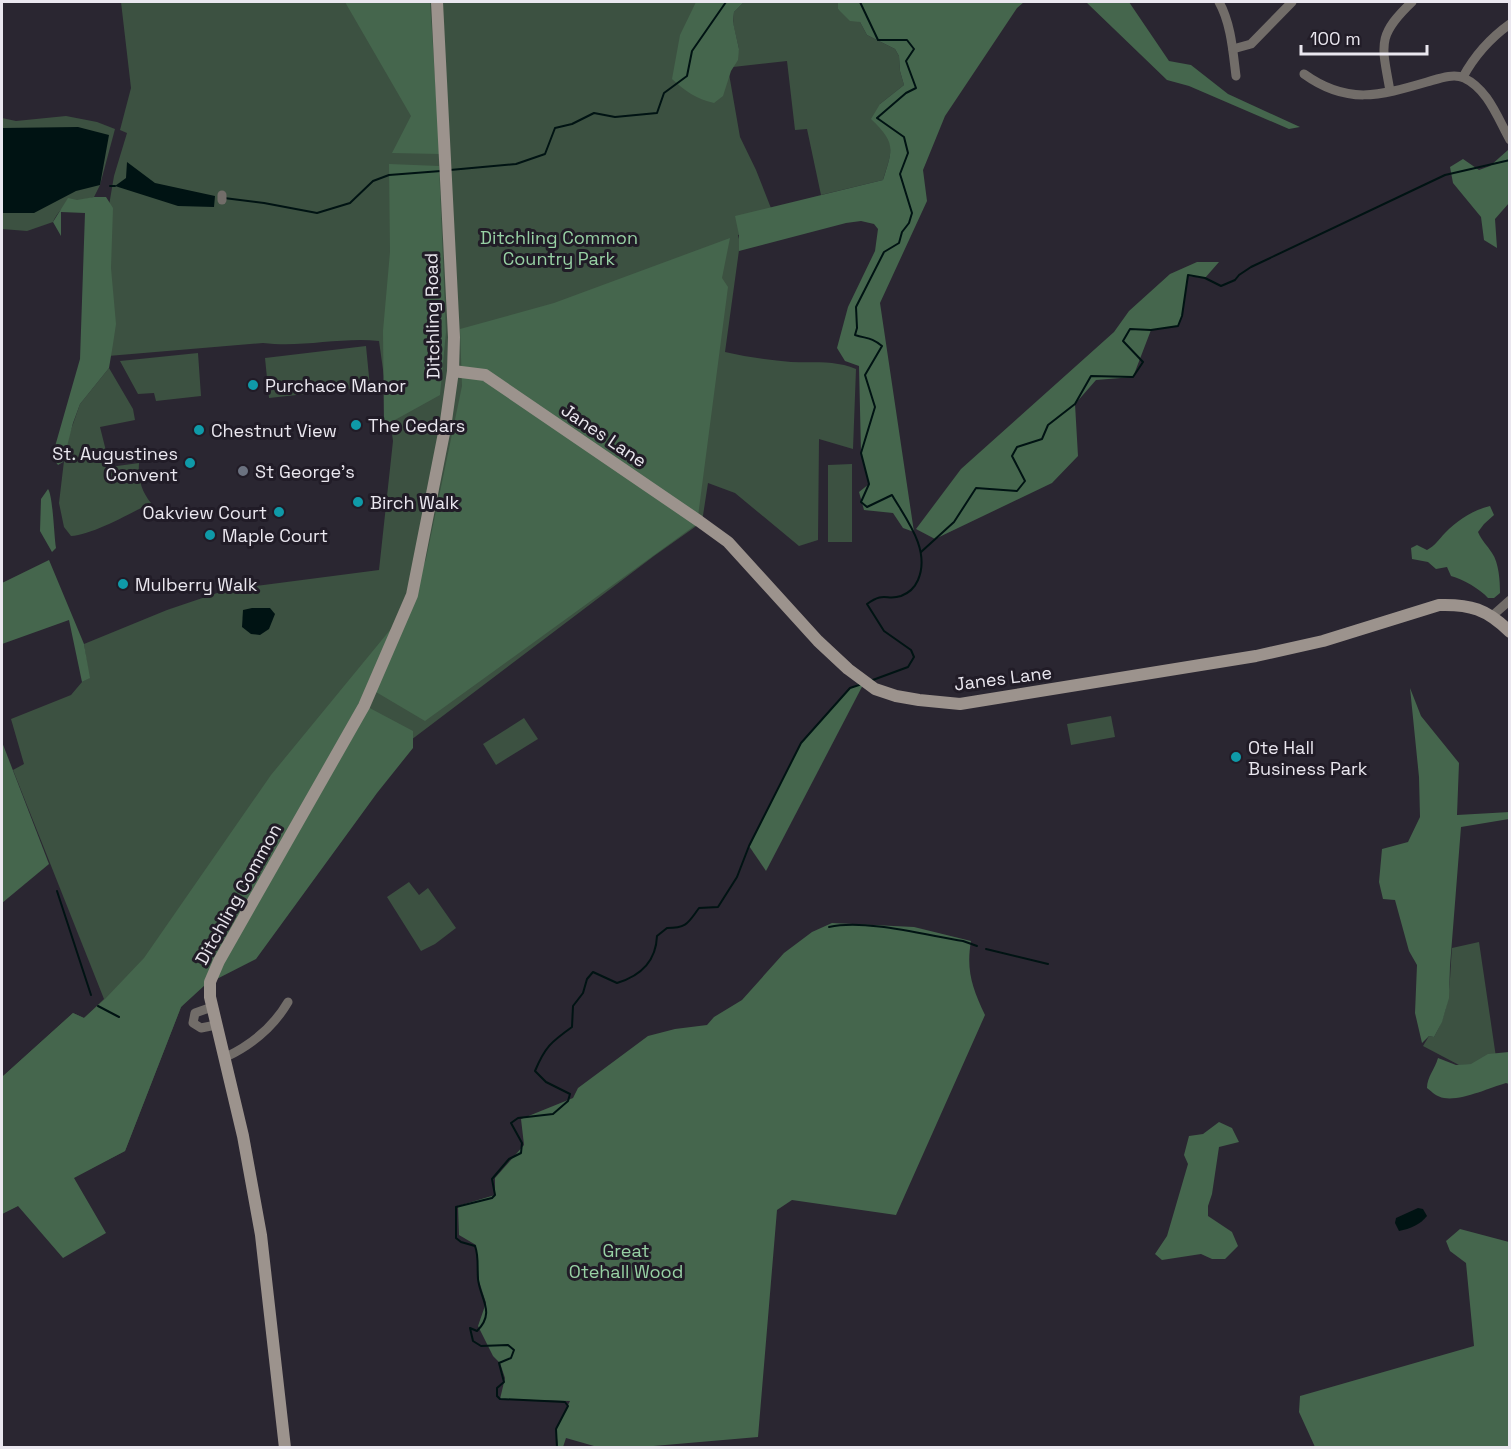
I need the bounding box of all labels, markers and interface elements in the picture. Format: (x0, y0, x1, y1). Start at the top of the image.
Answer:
scale bar (1301, 18, 1427, 56)
text: 100 m (1310, 27, 1361, 50)
park label: Ditchling Common Country Park (480, 226, 638, 270)
street label: Ditchling Road (419, 253, 445, 379)
place label: Purchace Manor (265, 374, 406, 397)
marker: Purchace Manor (246, 378, 260, 392)
street label: Janes Lane (557, 398, 651, 472)
place label: The Cedars (368, 414, 465, 437)
marker: The Cedars (349, 418, 363, 432)
place label: Chestnut View (211, 419, 337, 442)
marker: Chestnut View (192, 423, 206, 437)
place label: St. Augustines Convent (52, 442, 178, 486)
marker: St. Augustines Convent (183, 456, 197, 470)
place label: St George's (255, 460, 355, 483)
marker: St George's (236, 464, 250, 478)
place label: Birch Walk (370, 491, 459, 514)
marker: Birch Walk (351, 495, 365, 509)
place label: Oakview Court (143, 501, 267, 524)
marker: Oakview Court (272, 505, 286, 519)
place label: Maple Court (222, 524, 328, 547)
marker: Maple Court (203, 528, 217, 542)
place label: Mulberry Walk (135, 573, 258, 596)
marker: Mulberry Walk (116, 577, 130, 591)
street label: Janes Lane (953, 661, 1053, 695)
place label: Ote Hall Business Park (1248, 736, 1368, 780)
marker: Ote Hall Business Park (1229, 750, 1243, 764)
street label: Ditchling Common (190, 819, 286, 969)
park label: Great Otehall Wood (569, 1239, 683, 1283)

